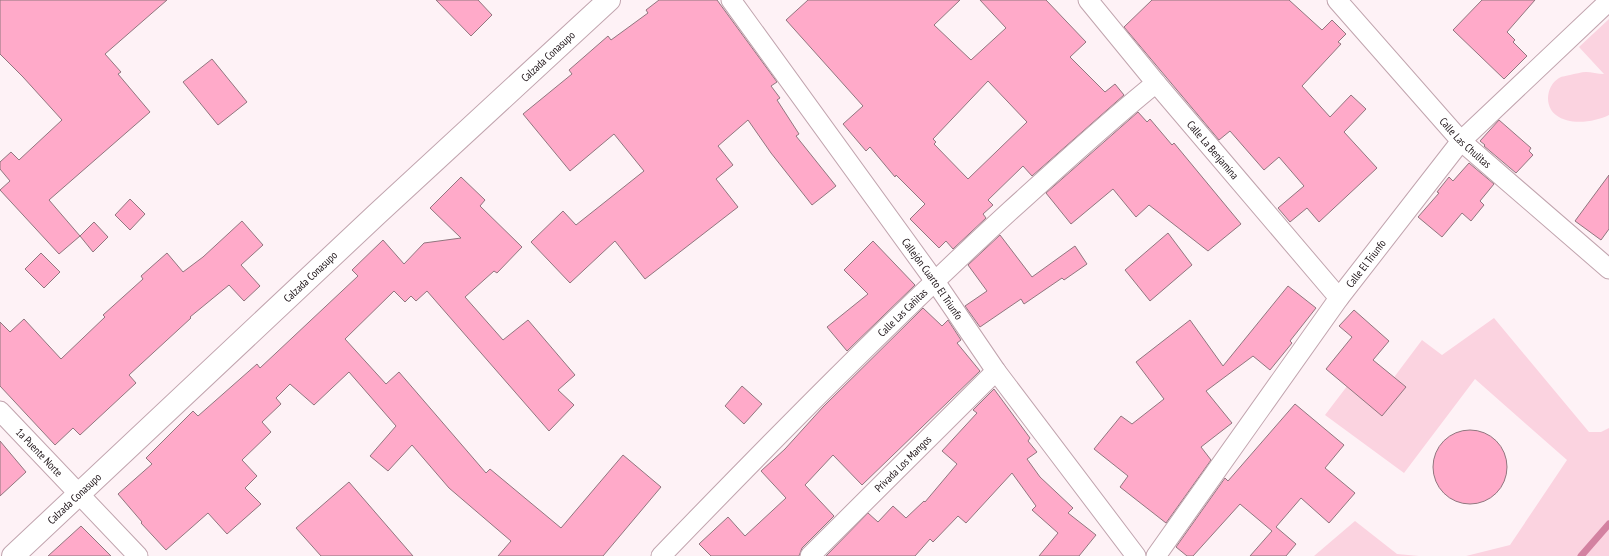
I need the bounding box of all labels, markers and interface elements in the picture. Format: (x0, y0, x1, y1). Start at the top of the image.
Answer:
street label: Calzada Conasupo (518, 28, 578, 85)
street label: Calle Las Chulitas (1436, 114, 1494, 171)
street label: Calle La Benjamina (1184, 118, 1242, 182)
street label: Callejón Cuarto El Triunfo (899, 235, 966, 323)
street label: Calle El Triunfo (1343, 236, 1389, 290)
street label: Calzada Conasupo (281, 248, 340, 305)
street label: Calle Las Cañitas (875, 285, 931, 340)
street label: 1a Puente Norte (13, 425, 66, 480)
street label: Privada Los Mangos (871, 432, 935, 495)
street label: Calzada Conasupo (44, 470, 104, 527)

